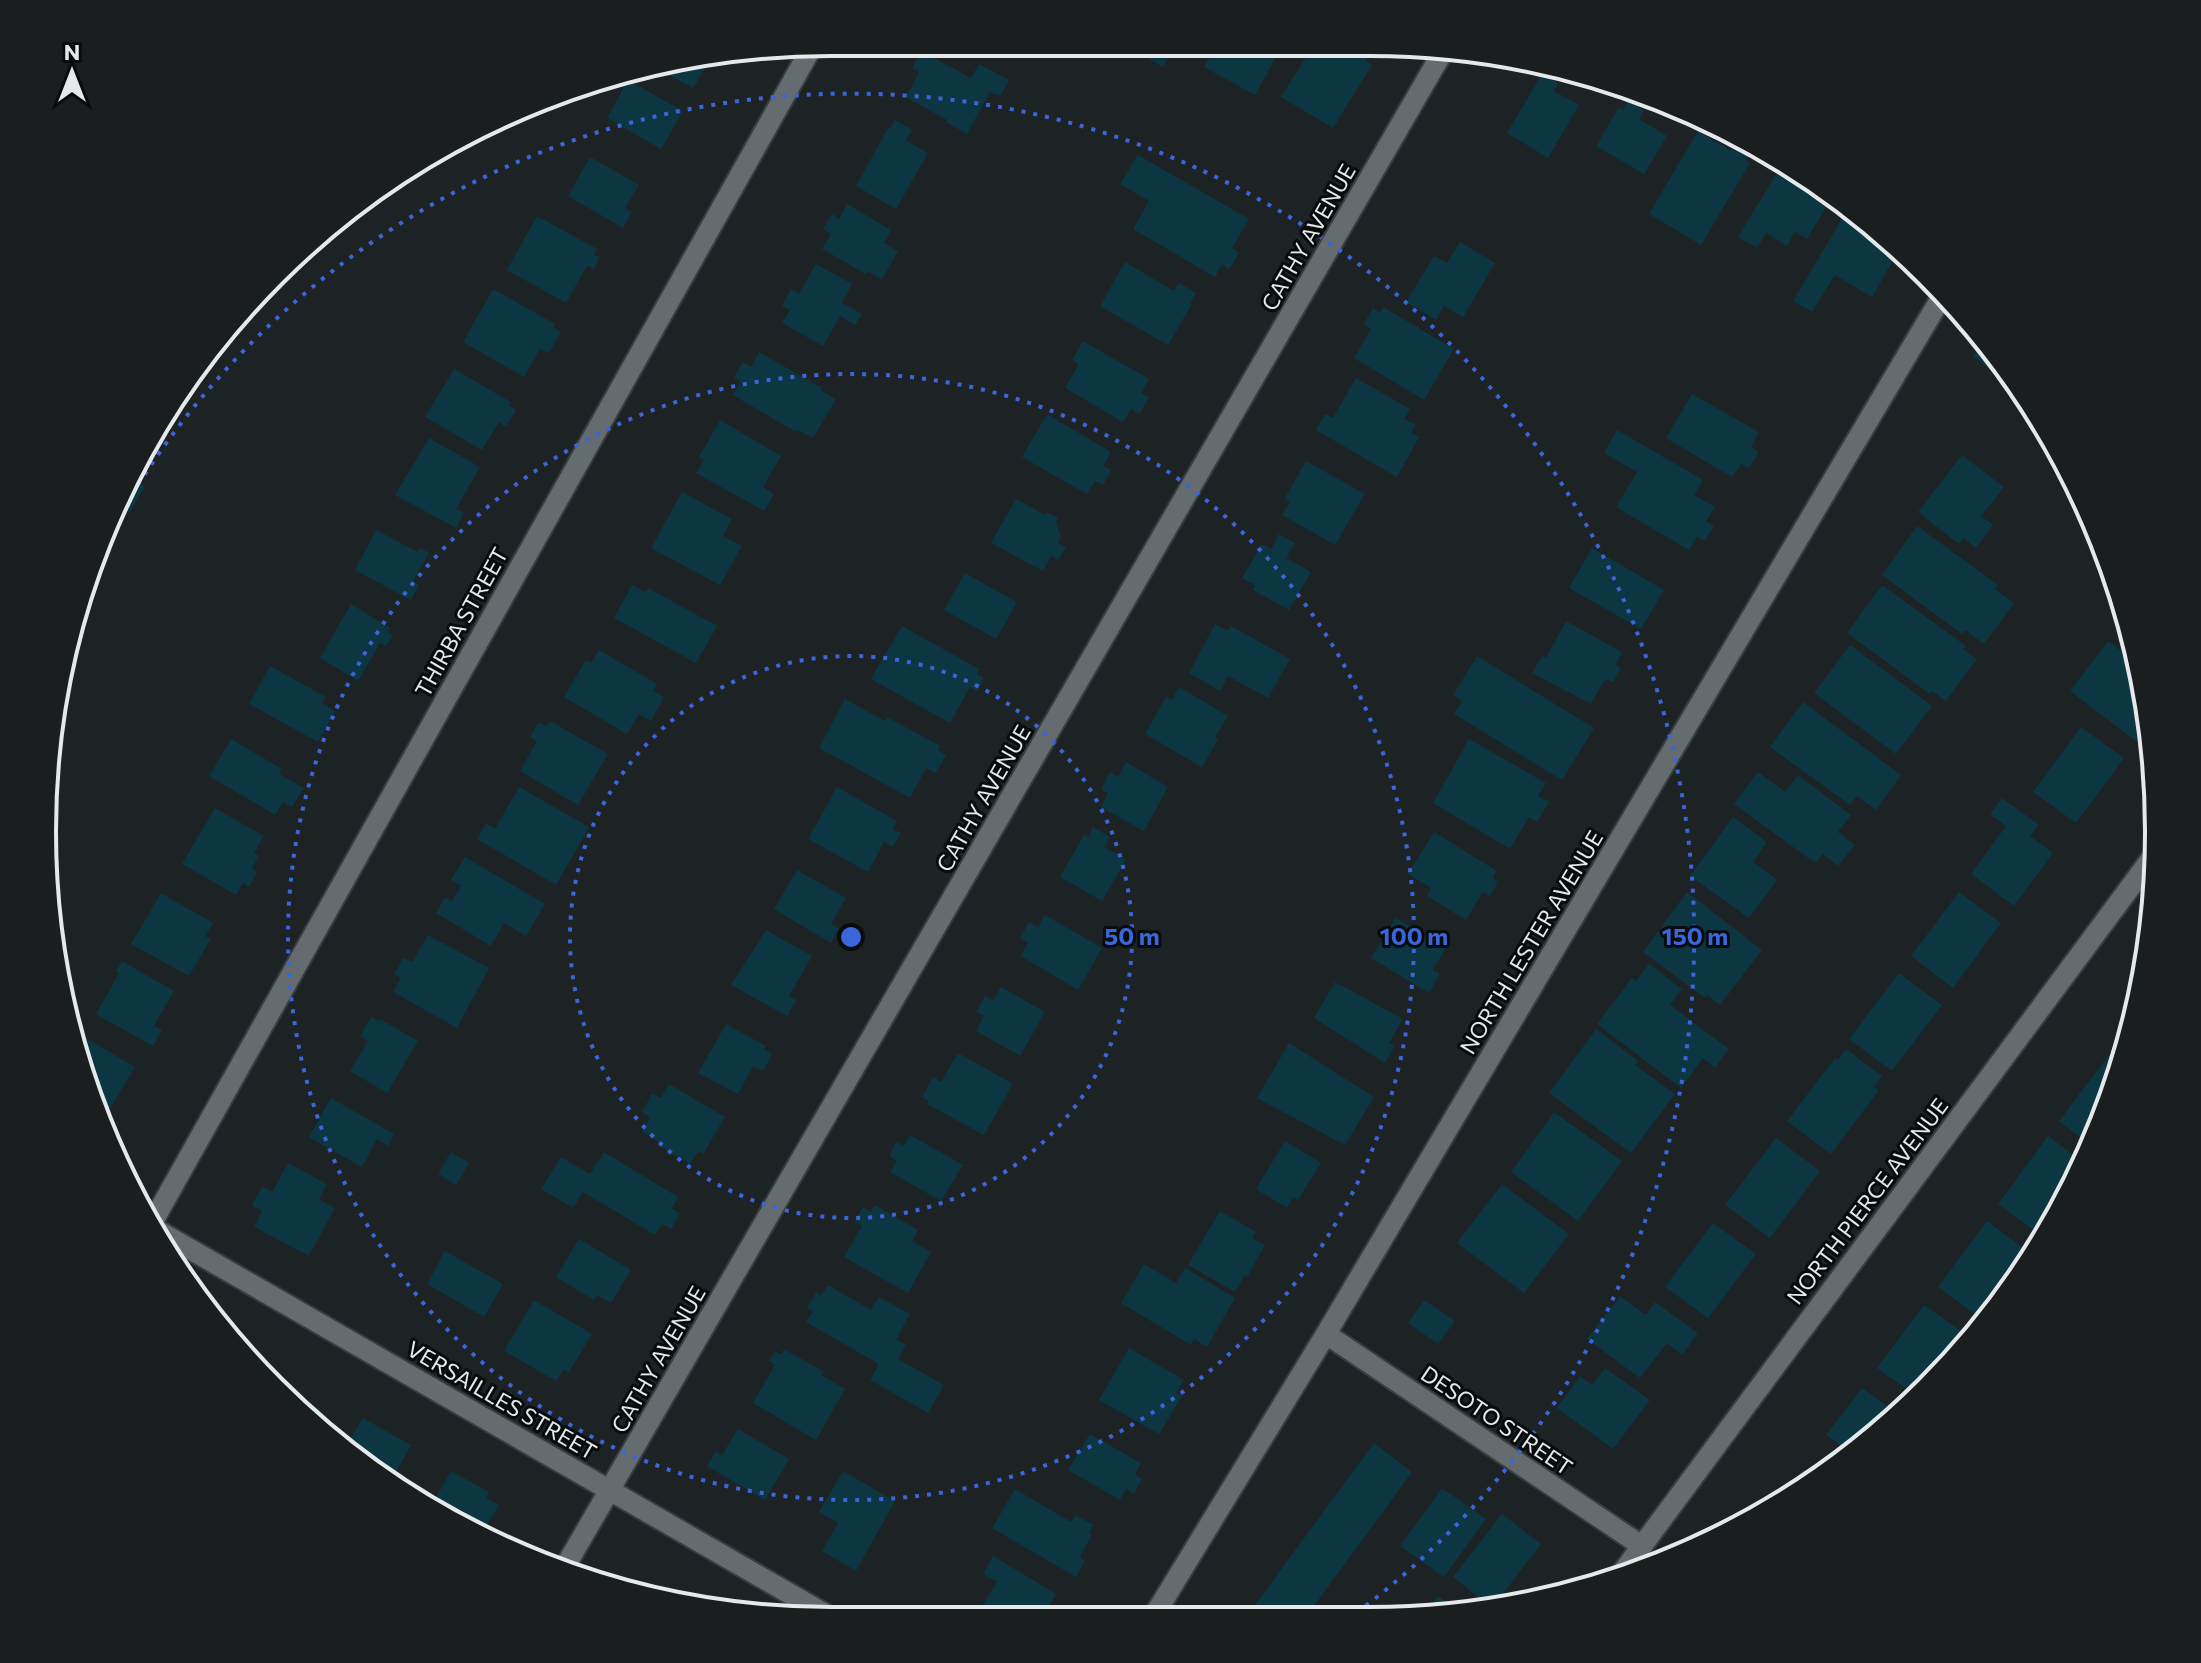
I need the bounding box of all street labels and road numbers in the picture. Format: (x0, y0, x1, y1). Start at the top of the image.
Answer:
street label: CATHY AVENUE (1255, 159, 1361, 315)
street label: THIRBA STREET (409, 543, 513, 701)
street label: CATHY AVENUE (930, 720, 1036, 876)
street label: NORTH LESTER AVENUE (1454, 826, 1608, 1058)
street label: NORTH PIERCE AVENUE (1781, 1093, 1953, 1309)
street label: CATHY AVENUE (605, 1281, 711, 1437)
street label: VERSAILLES STREET (403, 1335, 601, 1465)
street label: DESOTO STREET (1416, 1359, 1578, 1481)

